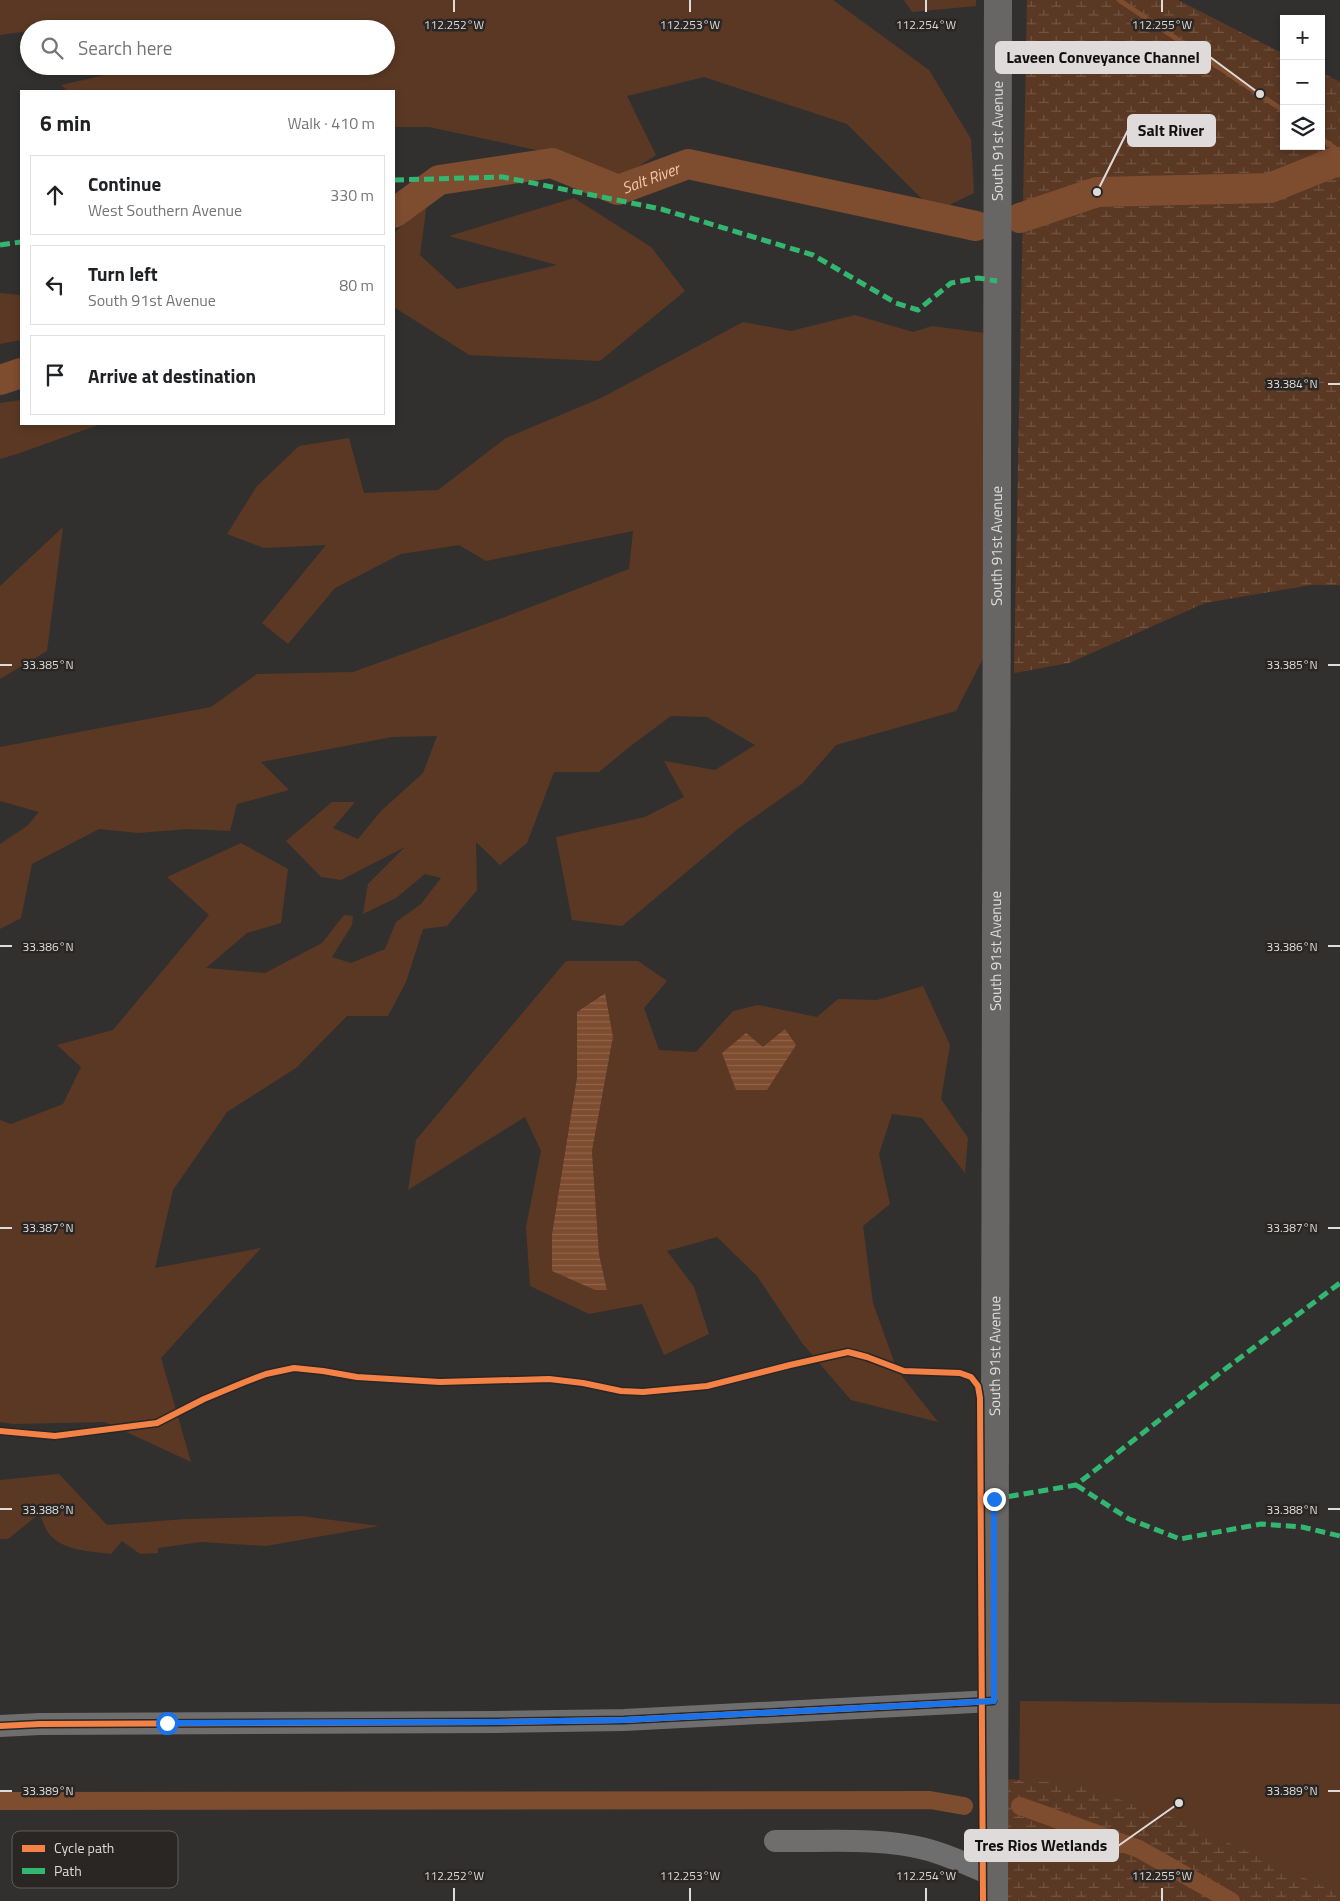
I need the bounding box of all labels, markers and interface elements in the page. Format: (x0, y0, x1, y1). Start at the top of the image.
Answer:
text: 112.252°W (424, 15, 484, 34)
text: 112.253°W (660, 15, 720, 34)
text: 112.254°W (896, 15, 956, 34)
text: 112.255°W (1132, 15, 1192, 34)
map controls (1280, 15, 1325, 150)
button: + (1280, 15, 1325, 60)
search box (20, 20, 395, 75)
text: Search here (78, 33, 172, 62)
icon: search (38, 34, 66, 62)
callout: Laveen Conveyance Channel (996, 42, 1210, 73)
text: Laveen Conveyance Channel (1006, 45, 1200, 69)
button: − (1280, 60, 1325, 105)
street label: South 91st Avenue (986, 81, 1009, 201)
button: layers (1280, 105, 1325, 150)
text: 6 min (40, 107, 91, 139)
text: Walk · 410 m (287, 111, 375, 135)
callout: Salt River (1128, 115, 1215, 146)
text: Salt River (1138, 118, 1204, 142)
water label: Salt River (618, 156, 685, 200)
text: Continue (88, 169, 161, 198)
icon: ahead (41, 181, 69, 209)
text: 330 m (330, 183, 374, 207)
text: West Southern Avenue (88, 198, 242, 222)
text: Turn left (88, 259, 158, 288)
icon: left (41, 271, 69, 299)
text: 80 m (339, 273, 374, 297)
text: South 91st Avenue (88, 288, 216, 312)
icon: arrive (41, 361, 69, 389)
text: Arrive at destination (88, 361, 256, 390)
text: 33.384°N (1266, 374, 1318, 393)
street label: South 91st Avenue (985, 486, 1008, 606)
text: 33.385°N (22, 655, 74, 674)
text: 33.385°N (1266, 655, 1318, 674)
street label: South 91st Avenue (984, 891, 1007, 1011)
text: 33.386°N (22, 937, 74, 956)
text: 33.386°N (1266, 937, 1318, 956)
text: 33.387°N (22, 1218, 74, 1237)
text: 33.387°N (1266, 1218, 1318, 1237)
street label: South 91st Avenue (983, 1296, 1006, 1416)
route end (983, 1488, 1006, 1511)
text: 33.388°N (22, 1500, 74, 1519)
text: 33.388°N (1266, 1500, 1318, 1519)
route start (156, 1712, 179, 1735)
text: 33.389°N (22, 1781, 74, 1800)
text: 33.389°N (1266, 1781, 1318, 1800)
callout: Tres Rios Wetlands (965, 1830, 1118, 1861)
legend (12, 1831, 178, 1888)
text: Tres Rios Wetlands (975, 1833, 1107, 1857)
text: Cycle path (54, 1837, 114, 1858)
text: Path (54, 1860, 82, 1881)
text: 112.252°W (424, 1866, 484, 1885)
text: 112.253°W (660, 1866, 720, 1885)
text: 112.254°W (896, 1866, 956, 1885)
text: 112.255°W (1132, 1866, 1192, 1885)

